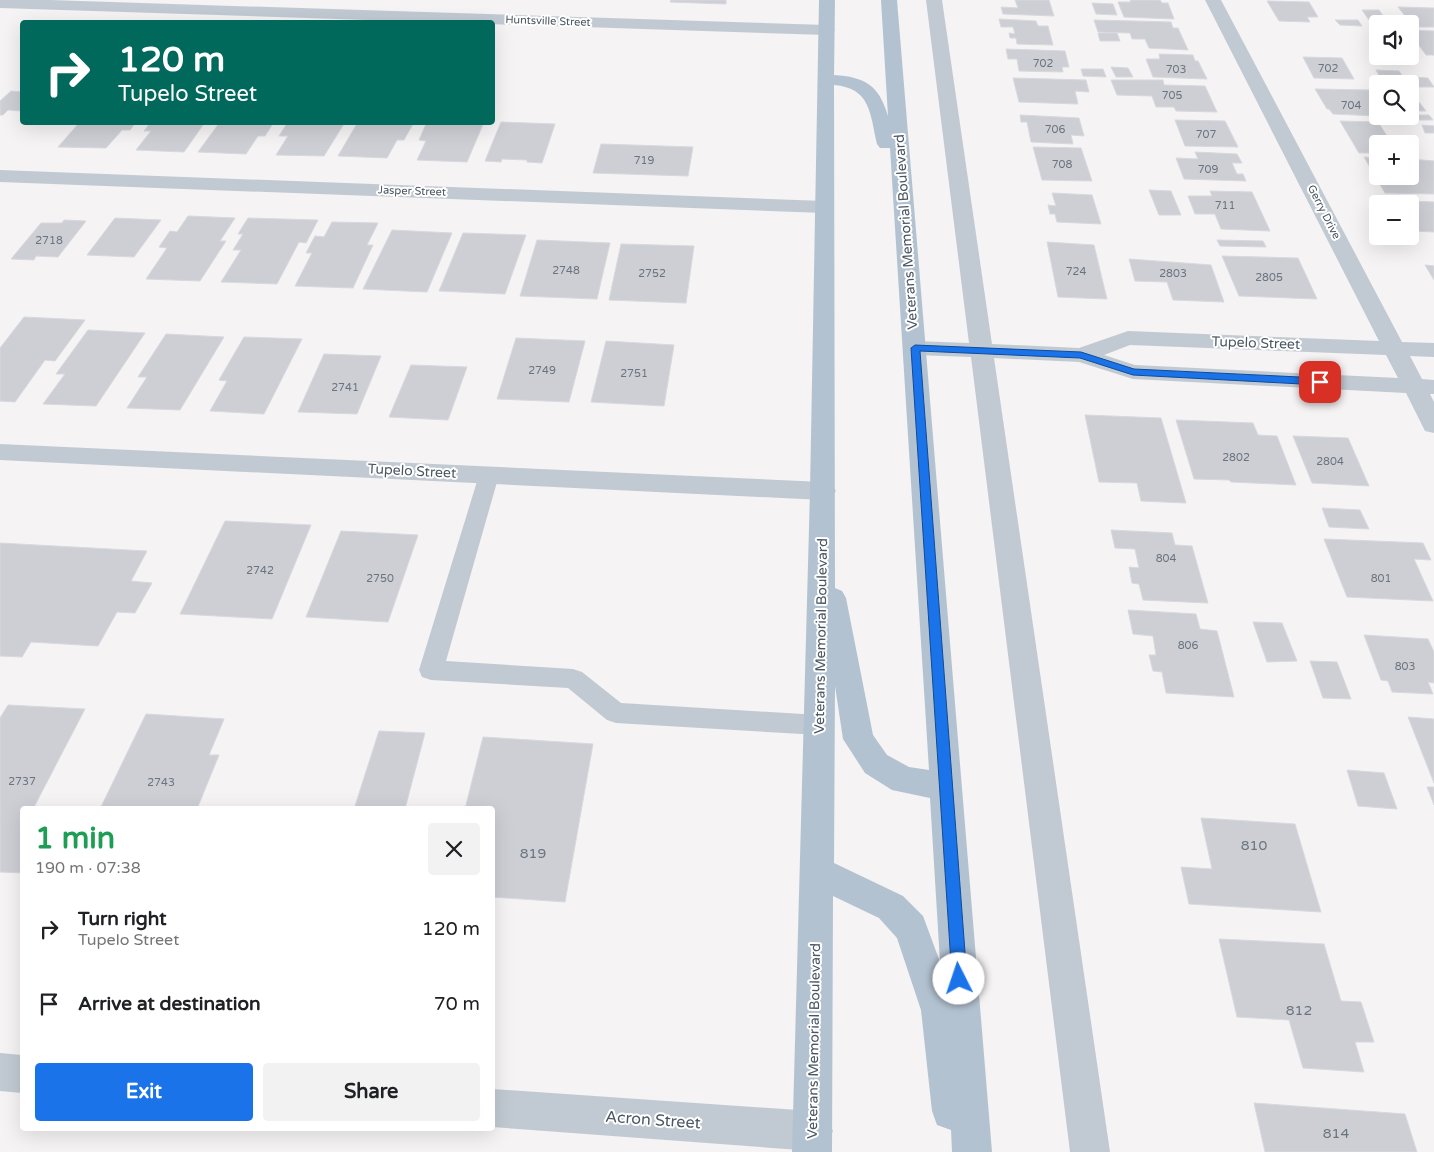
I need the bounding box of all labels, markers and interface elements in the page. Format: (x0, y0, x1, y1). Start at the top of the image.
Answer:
street label: Huntsville Street (505, 13, 591, 29)
map controls (1369, 15, 1419, 245)
button: sound (1369, 15, 1419, 65)
text: 120 m (118, 39, 225, 81)
icon: right (35, 40, 100, 105)
house number: 702 (1033, 57, 1053, 70)
house number: 702 (1318, 62, 1338, 75)
house number: 703 (1166, 63, 1186, 76)
button: search (1369, 75, 1419, 125)
text: Tupelo Street (118, 81, 257, 107)
house number: 705 (1162, 89, 1182, 102)
house number: 704 (1341, 99, 1361, 112)
house number: 706 (1045, 123, 1065, 136)
house number: 707 (1196, 128, 1216, 141)
street label: Veterans Memorial Boulevard (891, 134, 921, 330)
button: + (1369, 135, 1419, 185)
house number: 719 (634, 154, 654, 167)
house number: 708 (1052, 158, 1072, 171)
house number: 709 (1198, 163, 1218, 176)
street label: Jasper Street (378, 183, 446, 199)
street label: Gerry Drive (1305, 183, 1343, 241)
button: − (1369, 195, 1419, 245)
house number: 711 (1215, 199, 1235, 212)
house number: 2718 (35, 234, 63, 247)
house number: 2748 (552, 264, 580, 277)
house number: 724 (1066, 265, 1086, 278)
house number: 2752 (638, 267, 666, 280)
house number: 2803 (1159, 267, 1187, 280)
house number: 2805 (1255, 271, 1283, 284)
street label: Tupelo Street (1211, 333, 1301, 353)
pin (1299, 361, 1341, 403)
house number: 2749 (528, 364, 556, 377)
house number: 2751 (620, 367, 648, 380)
icon: arrive (1306, 368, 1334, 396)
house number: 2741 (331, 381, 359, 394)
house number: 2802 (1222, 451, 1250, 464)
house number: 2804 (1316, 455, 1344, 468)
street label: Tupelo Street (367, 460, 457, 482)
street label: Veterans Memorial Boulevard (811, 538, 831, 734)
house number: 804 (1156, 552, 1176, 565)
house number: 2742 (246, 564, 274, 577)
house number: 2750 (366, 572, 394, 585)
house number: 801 (1371, 572, 1391, 585)
house number: 806 (1178, 639, 1198, 652)
house number: 803 (1395, 660, 1415, 673)
house number: 2737 (8, 775, 36, 788)
house number: 2743 (147, 776, 175, 789)
text: 1 min (35, 820, 115, 857)
button: close (428, 823, 480, 875)
house number: 810 (1241, 837, 1267, 854)
house number: 819 (520, 845, 546, 862)
text: 190 m · 07:38 (35, 858, 141, 878)
text: Turn right (78, 908, 166, 930)
icon: right (35, 915, 63, 943)
text: 120 m (422, 918, 480, 940)
text: Tupelo Street (78, 930, 179, 950)
street label: Veterans Memorial Boulevard (804, 943, 824, 1139)
position arrow (932, 952, 984, 1004)
icon: arrive (35, 990, 63, 1018)
text: Arrive at destination (78, 993, 261, 1015)
text: 70 m (434, 993, 480, 1015)
house number: 812 (1286, 1002, 1312, 1019)
button: Exit (35, 1063, 253, 1121)
button: Share (263, 1063, 480, 1121)
street label: Acron Street (605, 1107, 701, 1133)
house number: 814 (1323, 1125, 1349, 1142)

